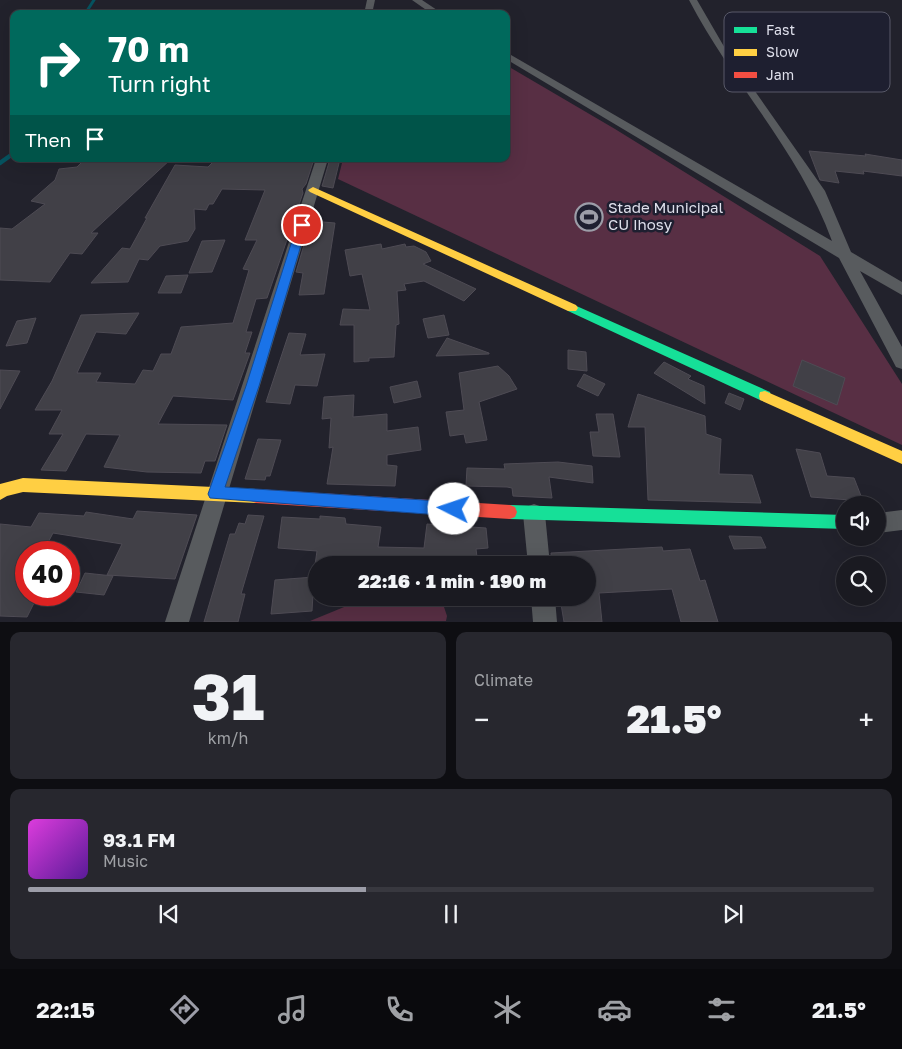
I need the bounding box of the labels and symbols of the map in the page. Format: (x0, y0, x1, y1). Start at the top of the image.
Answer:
legend (724, 12, 890, 92)
text: Fast (766, 21, 795, 38)
text: Slow (766, 43, 799, 60)
text: Jam (766, 66, 794, 83)
place label: Stade Municipal CU Ihosy (608, 198, 724, 233)
sports icon: Stade Municipal CU Ihosy (574, 202, 604, 232)
pin (281, 204, 323, 246)
position arrow (427, 482, 479, 534)
speed limit sign: 40 (15, 541, 80, 606)

